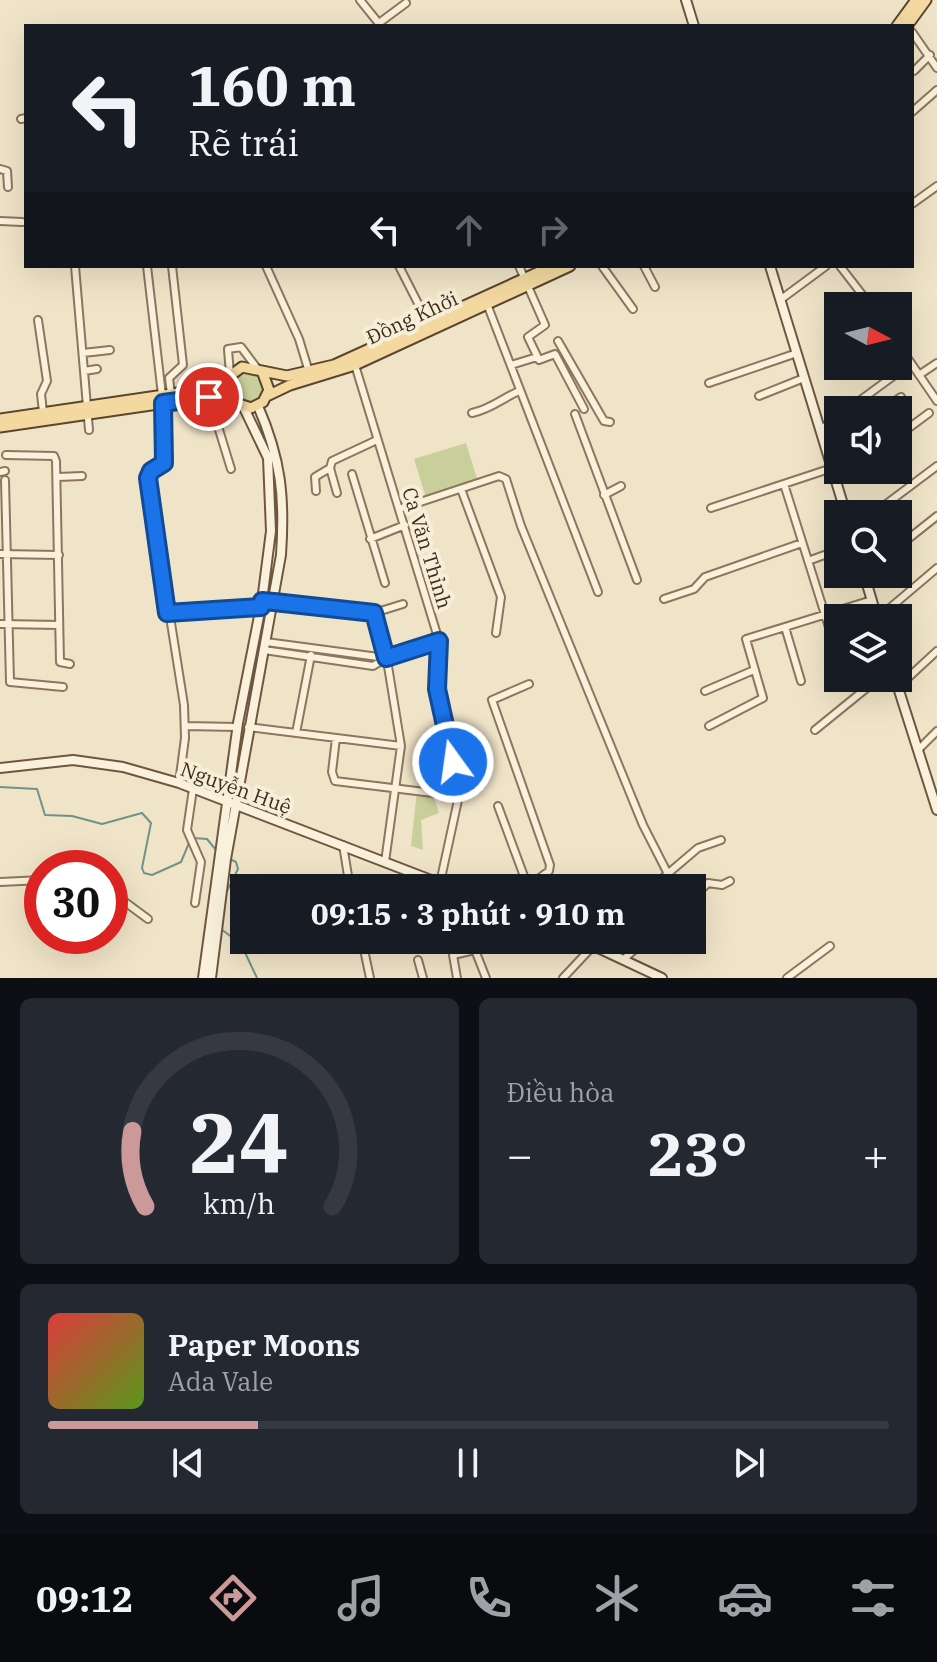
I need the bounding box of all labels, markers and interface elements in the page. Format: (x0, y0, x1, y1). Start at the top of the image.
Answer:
text: 160 m (188, 49, 356, 121)
icon: left (56, 56, 160, 160)
text: Rẽ trái (188, 119, 299, 166)
icon: left (363, 208, 407, 252)
icon: ahead (447, 208, 491, 252)
icon: right (531, 208, 575, 252)
street label: Đồng Khởi (362, 285, 462, 350)
north arrow (824, 292, 912, 380)
map controls (824, 292, 912, 692)
pin (175, 363, 243, 431)
icon: arrive (187, 375, 231, 419)
button: sound (824, 396, 912, 484)
street label: Ca Văn Thỉnh (396, 484, 459, 612)
button: search (824, 500, 912, 588)
button: layers (824, 604, 912, 692)
position arrow (411, 720, 495, 804)
street label: Nguyễn Huệ (177, 755, 295, 820)
speed limit sign: 30 (24, 850, 128, 954)
text: 09:15 · 3 phút · 910 m (311, 894, 625, 933)
text: Điều hòa (507, 1075, 614, 1109)
text: 24 (189, 1088, 289, 1196)
text: 23° (648, 1114, 748, 1193)
text: − (507, 1126, 533, 1183)
text: + (863, 1126, 889, 1183)
text: km/h (203, 1185, 275, 1222)
text: Paper Moons (168, 1325, 360, 1364)
text: Ada Vale (168, 1364, 273, 1398)
icon: previous (166, 1441, 210, 1485)
icon: pause (446, 1441, 490, 1485)
icon: next (727, 1441, 771, 1485)
icon: directions (205, 1570, 261, 1626)
icon: music (333, 1570, 389, 1626)
icon: phone (461, 1570, 517, 1626)
icon: climate (589, 1570, 645, 1626)
icon: car (717, 1570, 773, 1626)
icon: filters (845, 1570, 901, 1626)
text: 09:12 (36, 1575, 133, 1622)

